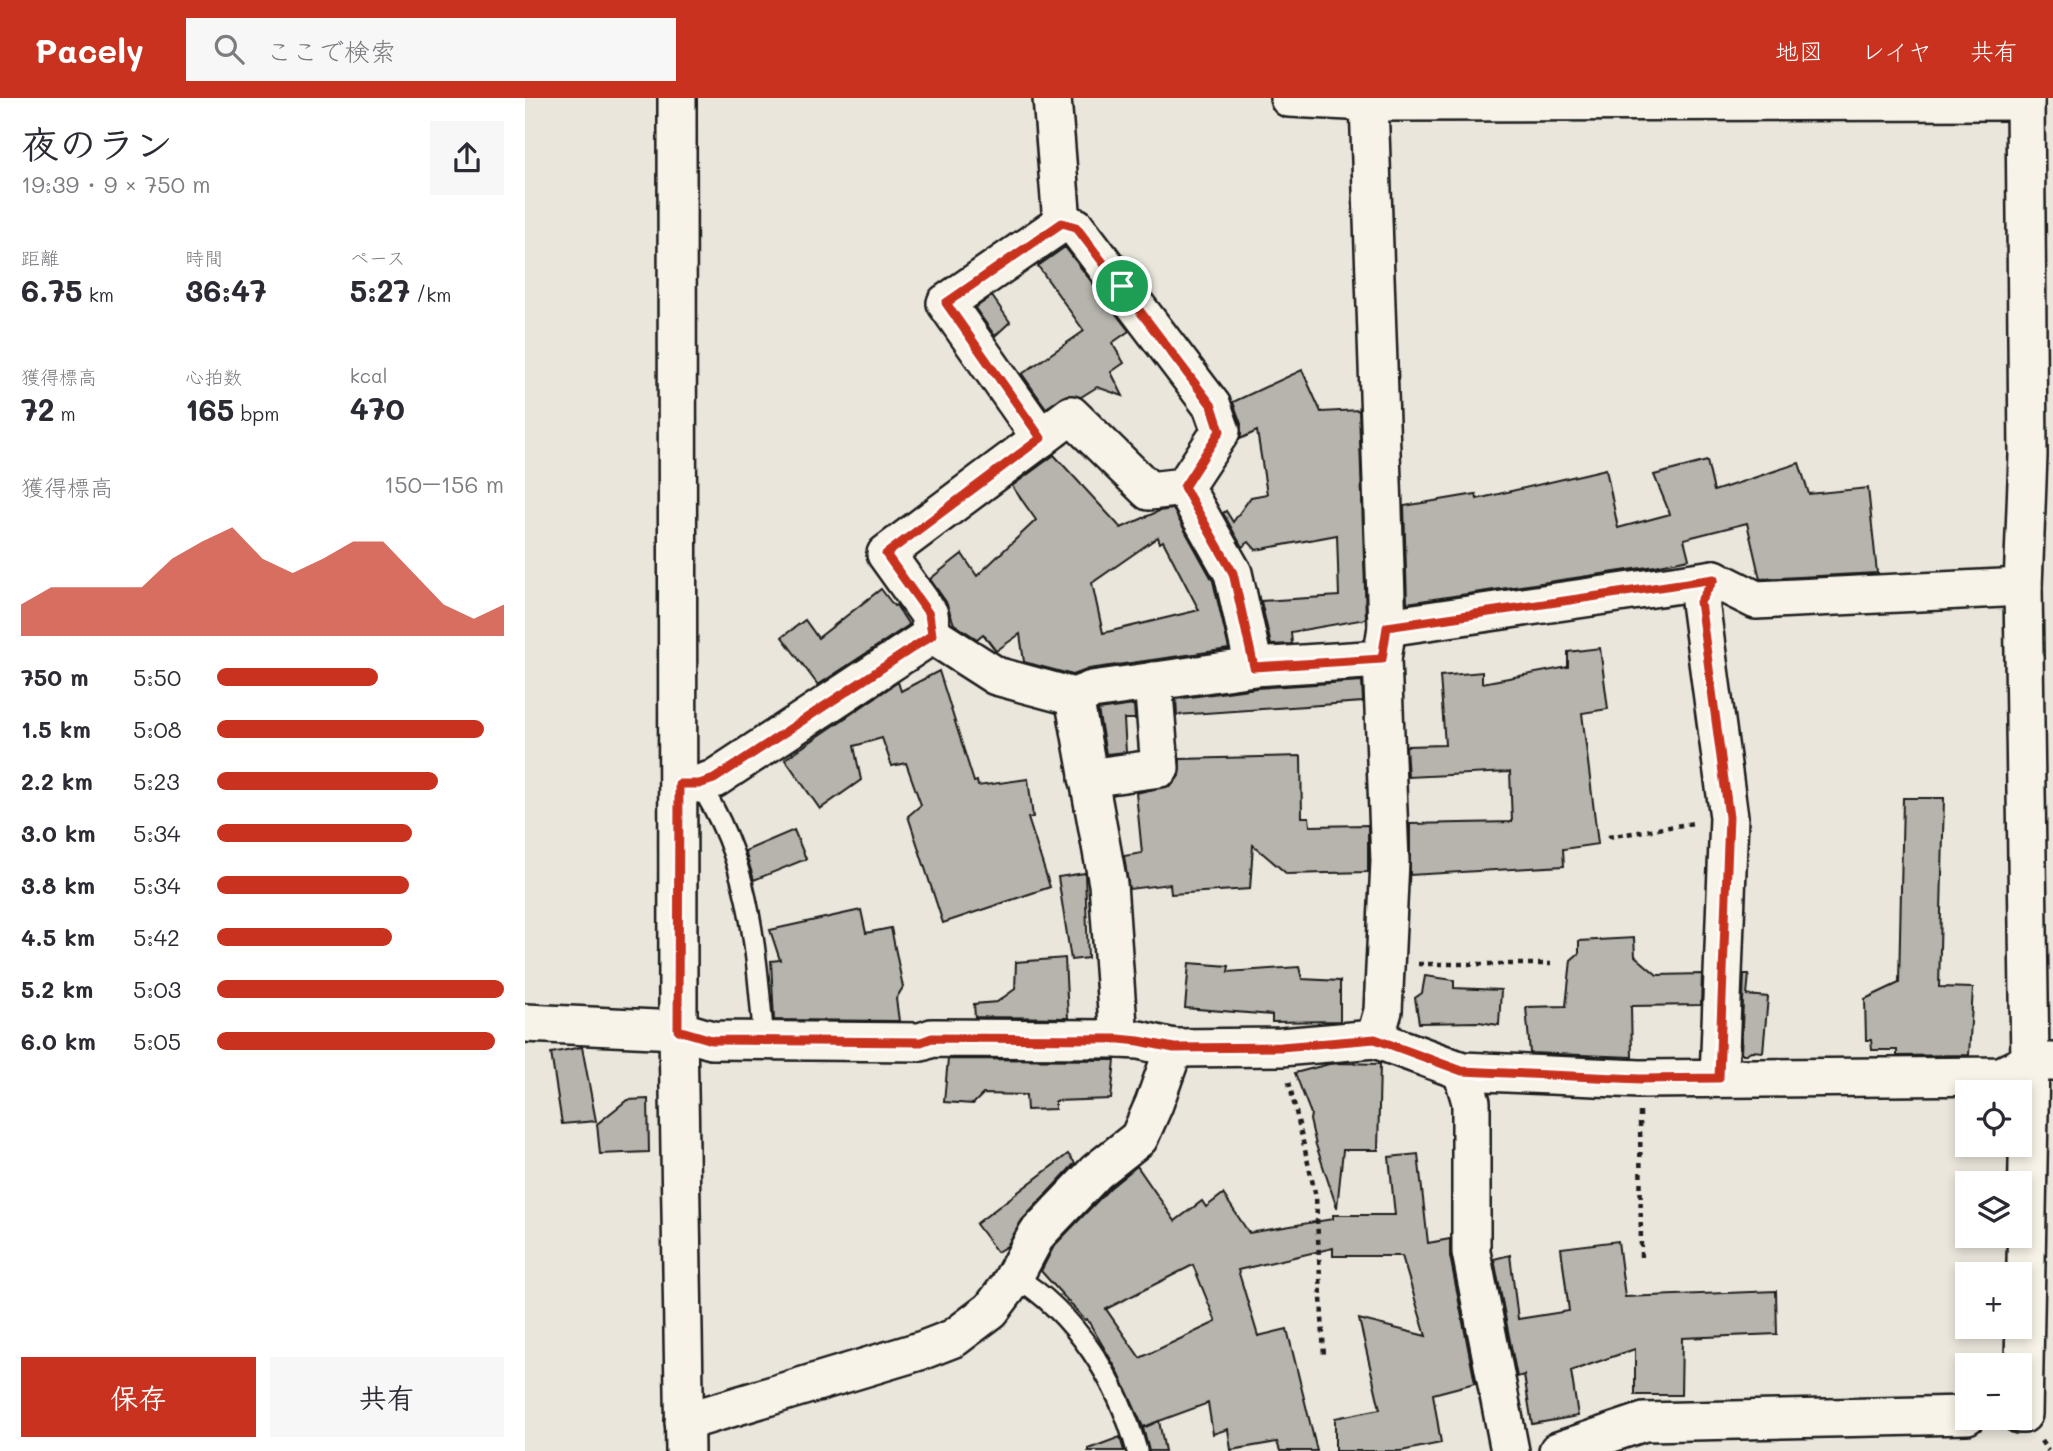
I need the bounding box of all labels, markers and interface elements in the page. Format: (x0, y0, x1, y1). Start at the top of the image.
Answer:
search box (186, 18, 676, 81)
text: Pacely (35, 28, 144, 71)
icon: search (210, 30, 248, 68)
text: ここで検索 (266, 34, 396, 68)
text: 地図 (1775, 35, 1823, 66)
text: レイヤ (1861, 35, 1932, 66)
text: 共有 (1970, 35, 2018, 66)
text: 夜のラン (21, 118, 173, 168)
button: share (430, 121, 504, 195)
text: 19:39 · 9 × 750 m (21, 169, 211, 199)
text: 距離 (21, 245, 59, 270)
text: 時間 (185, 245, 223, 270)
text: ペース (350, 245, 406, 270)
pin (1092, 256, 1152, 316)
icon: arrive (1103, 267, 1141, 305)
text: 6.75 (21, 270, 83, 310)
text: 36:47 (185, 270, 267, 310)
text: 5:27 (350, 270, 410, 310)
text: km (83, 282, 114, 307)
text: /km (410, 282, 451, 307)
text: kcal (350, 363, 388, 388)
text: 獲得標高 (21, 364, 97, 389)
text: 心拍数 (185, 364, 242, 389)
text: 470 (350, 388, 405, 428)
text: 72 (21, 389, 54, 429)
text: 165 (185, 389, 234, 429)
text: m (54, 401, 76, 426)
text: bpm (234, 401, 279, 426)
text: 150–156 m (384, 469, 504, 499)
text: 獲得標高 (21, 472, 113, 502)
text: 750 m (21, 662, 89, 692)
text: 5:50 (133, 662, 181, 692)
text: 1.5 km (21, 714, 91, 744)
text: 5:08 (133, 714, 182, 744)
text: 2.2 km (21, 766, 93, 796)
text: 5:23 (133, 766, 180, 796)
text: 3.0 km (21, 818, 96, 848)
text: 5:34 (133, 818, 181, 848)
text: 3.8 km (21, 870, 95, 900)
text: 5:34 (133, 870, 181, 900)
text: 4.5 km (21, 922, 95, 952)
text: 5:42 (133, 922, 180, 952)
text: 5.2 km (21, 974, 93, 1004)
text: 5:03 (133, 974, 181, 1004)
text: 6.0 km (21, 1026, 96, 1056)
text: 5:05 (133, 1026, 181, 1056)
map controls (1955, 1080, 2032, 1430)
button: locate (1955, 1080, 2032, 1157)
button: layers (1955, 1171, 2032, 1248)
button: + (1955, 1262, 2032, 1339)
button: − (1955, 1353, 2032, 1430)
button: 保存 (21, 1357, 256, 1437)
button: 共有 (270, 1357, 504, 1437)

